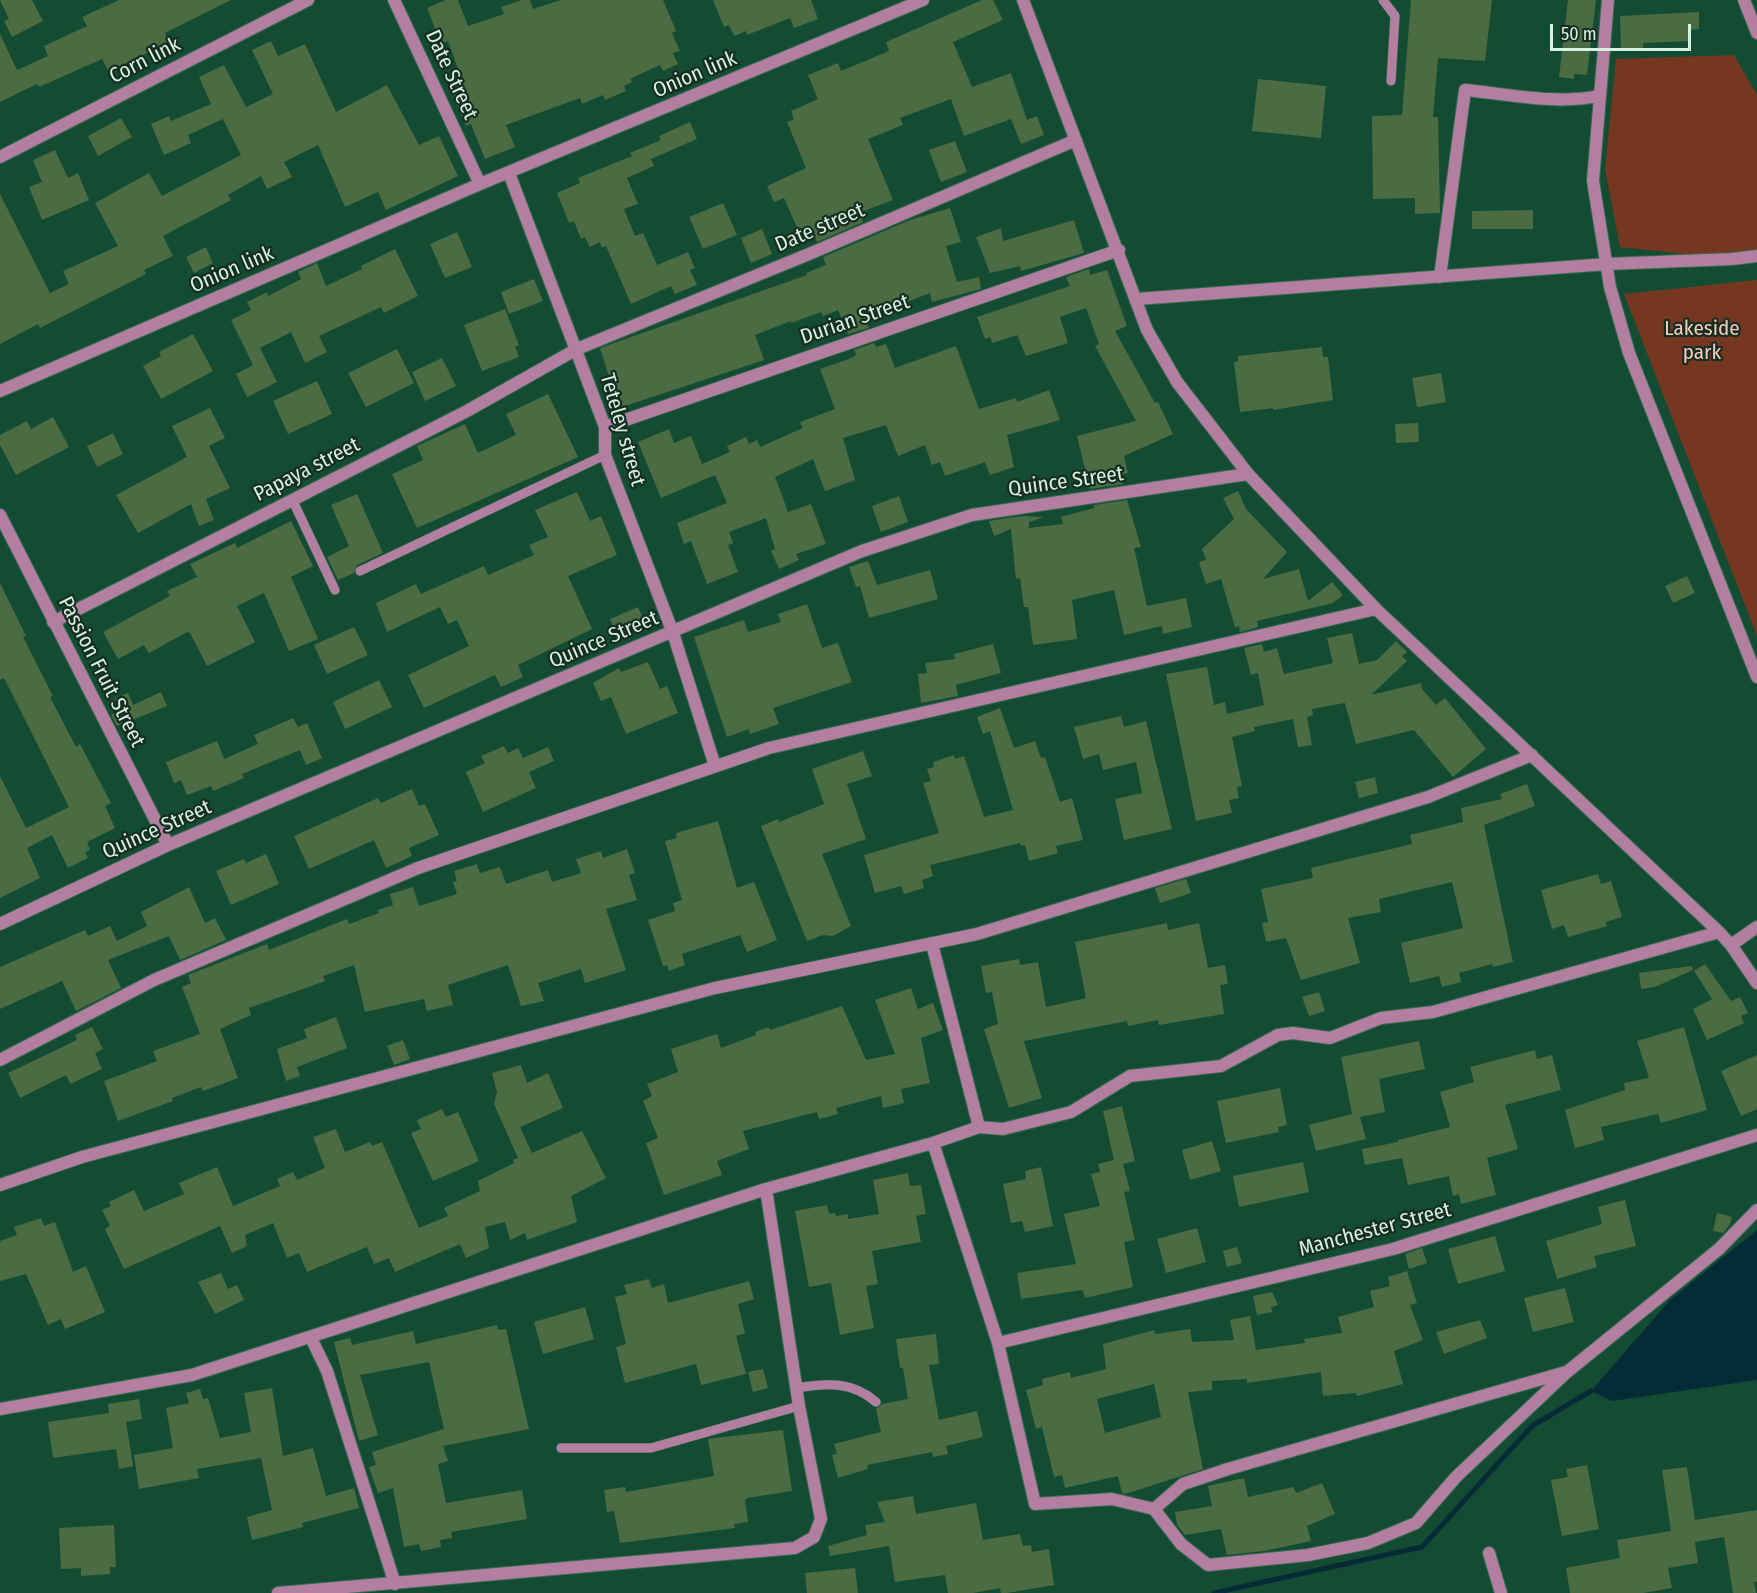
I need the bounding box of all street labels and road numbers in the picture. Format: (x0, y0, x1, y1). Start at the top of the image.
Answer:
street label: Date Street (419, 26, 483, 124)
street label: Corn link (105, 32, 185, 90)
street label: Onion link (649, 46, 741, 104)
street label: Date street (772, 198, 868, 258)
street label: Onion link (186, 241, 278, 299)
street label: Durian Street (797, 290, 913, 350)
street label: Teteley street (594, 371, 650, 489)
street label: Papaya street (250, 433, 364, 507)
street label: Quince Street (1007, 461, 1125, 503)
street label: Passion Fruit Street (52, 593, 150, 751)
street label: Quince Street (546, 606, 662, 674)
street label: Quince Street (99, 795, 215, 865)
street label: Manchester Street (1296, 1198, 1454, 1262)

